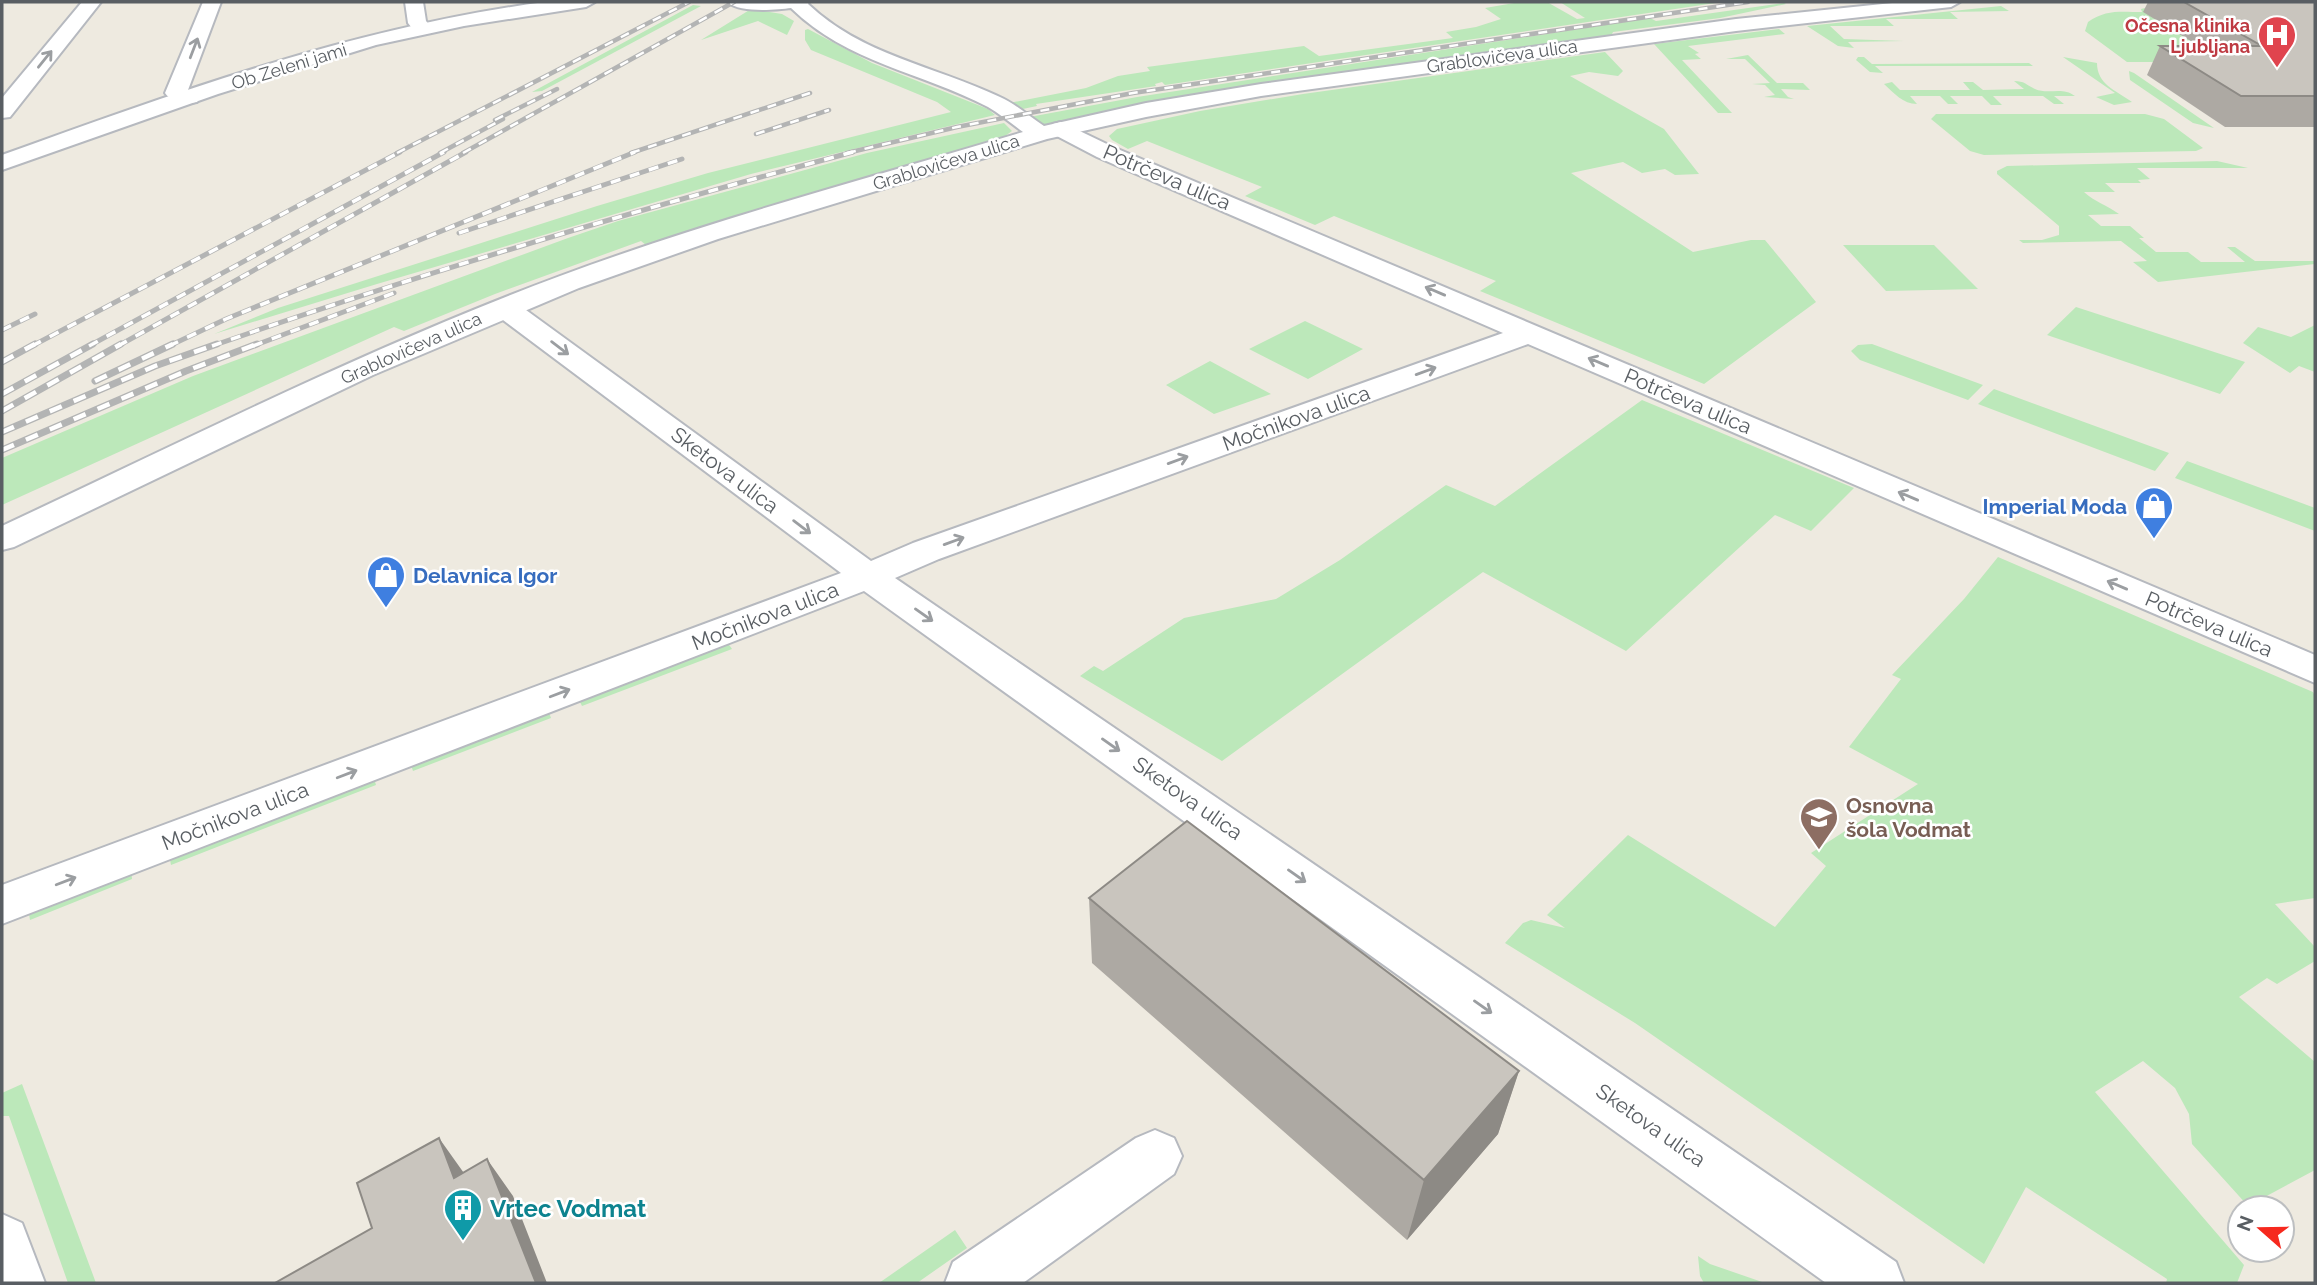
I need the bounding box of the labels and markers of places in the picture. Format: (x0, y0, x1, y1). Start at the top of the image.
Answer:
hospital icon: Očesna klinika Ljubljana (2256, 14, 2298, 69)
place label: Očesna klinika Ljubljana (2125, 15, 2250, 57)
shop icon: Imperial Moda (2133, 485, 2175, 540)
place label: Imperial Moda (1983, 494, 2127, 519)
shop icon: Delavnica Igor (365, 554, 407, 609)
place label: Delavnica Igor (413, 563, 557, 588)
place label: Osnovna šola Vodmat (1846, 793, 1971, 842)
school or university icon: Osnovna šola Vodmat (1798, 796, 1840, 851)
building icon: Vrtec Vodmat (442, 1187, 484, 1242)
place label: Vrtec Vodmat (490, 1194, 646, 1223)

